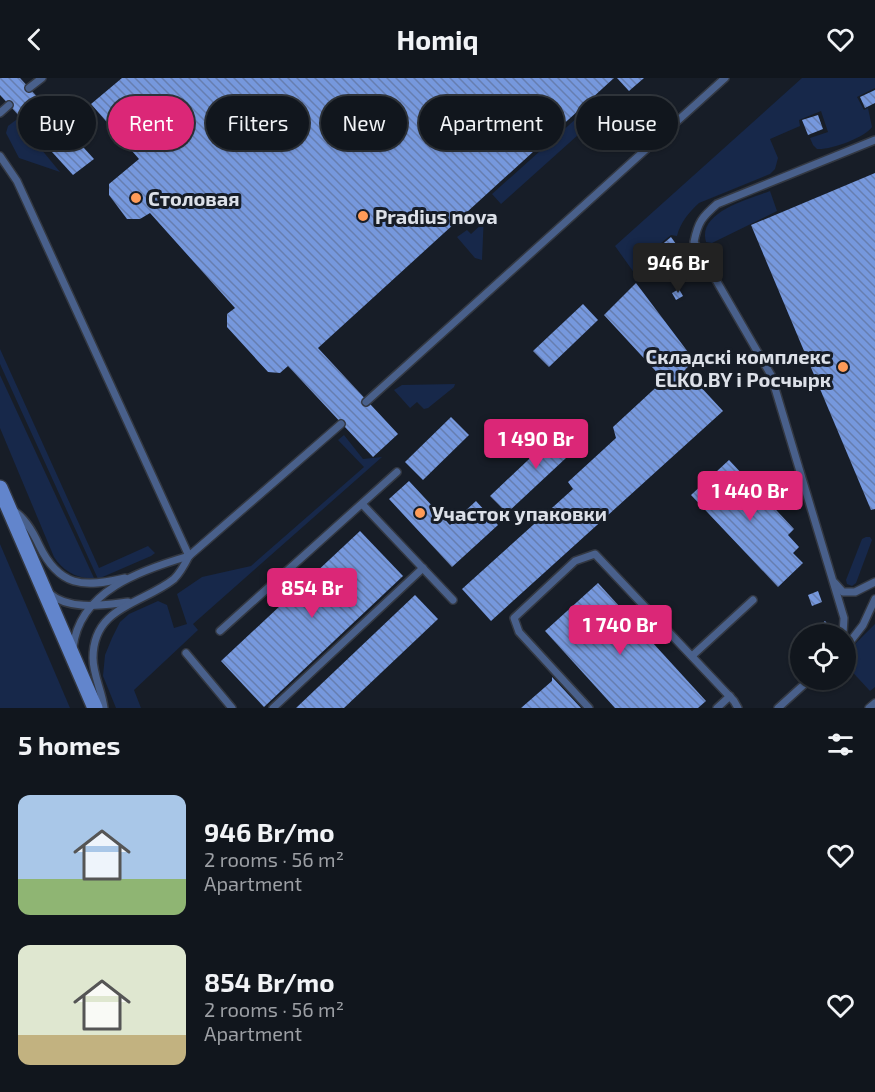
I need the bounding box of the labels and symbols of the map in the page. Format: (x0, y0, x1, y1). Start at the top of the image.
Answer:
place label: Столовая (148, 186, 240, 210)
marker: Столовая (129, 191, 143, 205)
place label: Pradius nova (375, 204, 498, 228)
marker: Pradius nova (356, 209, 370, 223)
pin: 946 Br (629, 243, 727, 294)
place label: Складскі комплекс ELKO.BY і Росчырк (645, 344, 831, 391)
marker: Складскі комплекс ELKO.BY і Росчырк (836, 360, 850, 374)
pin: 1 490 Br (474, 419, 598, 470)
pin: 1 440 Br (688, 471, 812, 522)
place label: Участок упаковки (432, 501, 607, 525)
marker: Участок упаковки (413, 506, 427, 520)
pin: 854 Br (263, 568, 361, 619)
pin: 1 740 Br (558, 605, 682, 656)

